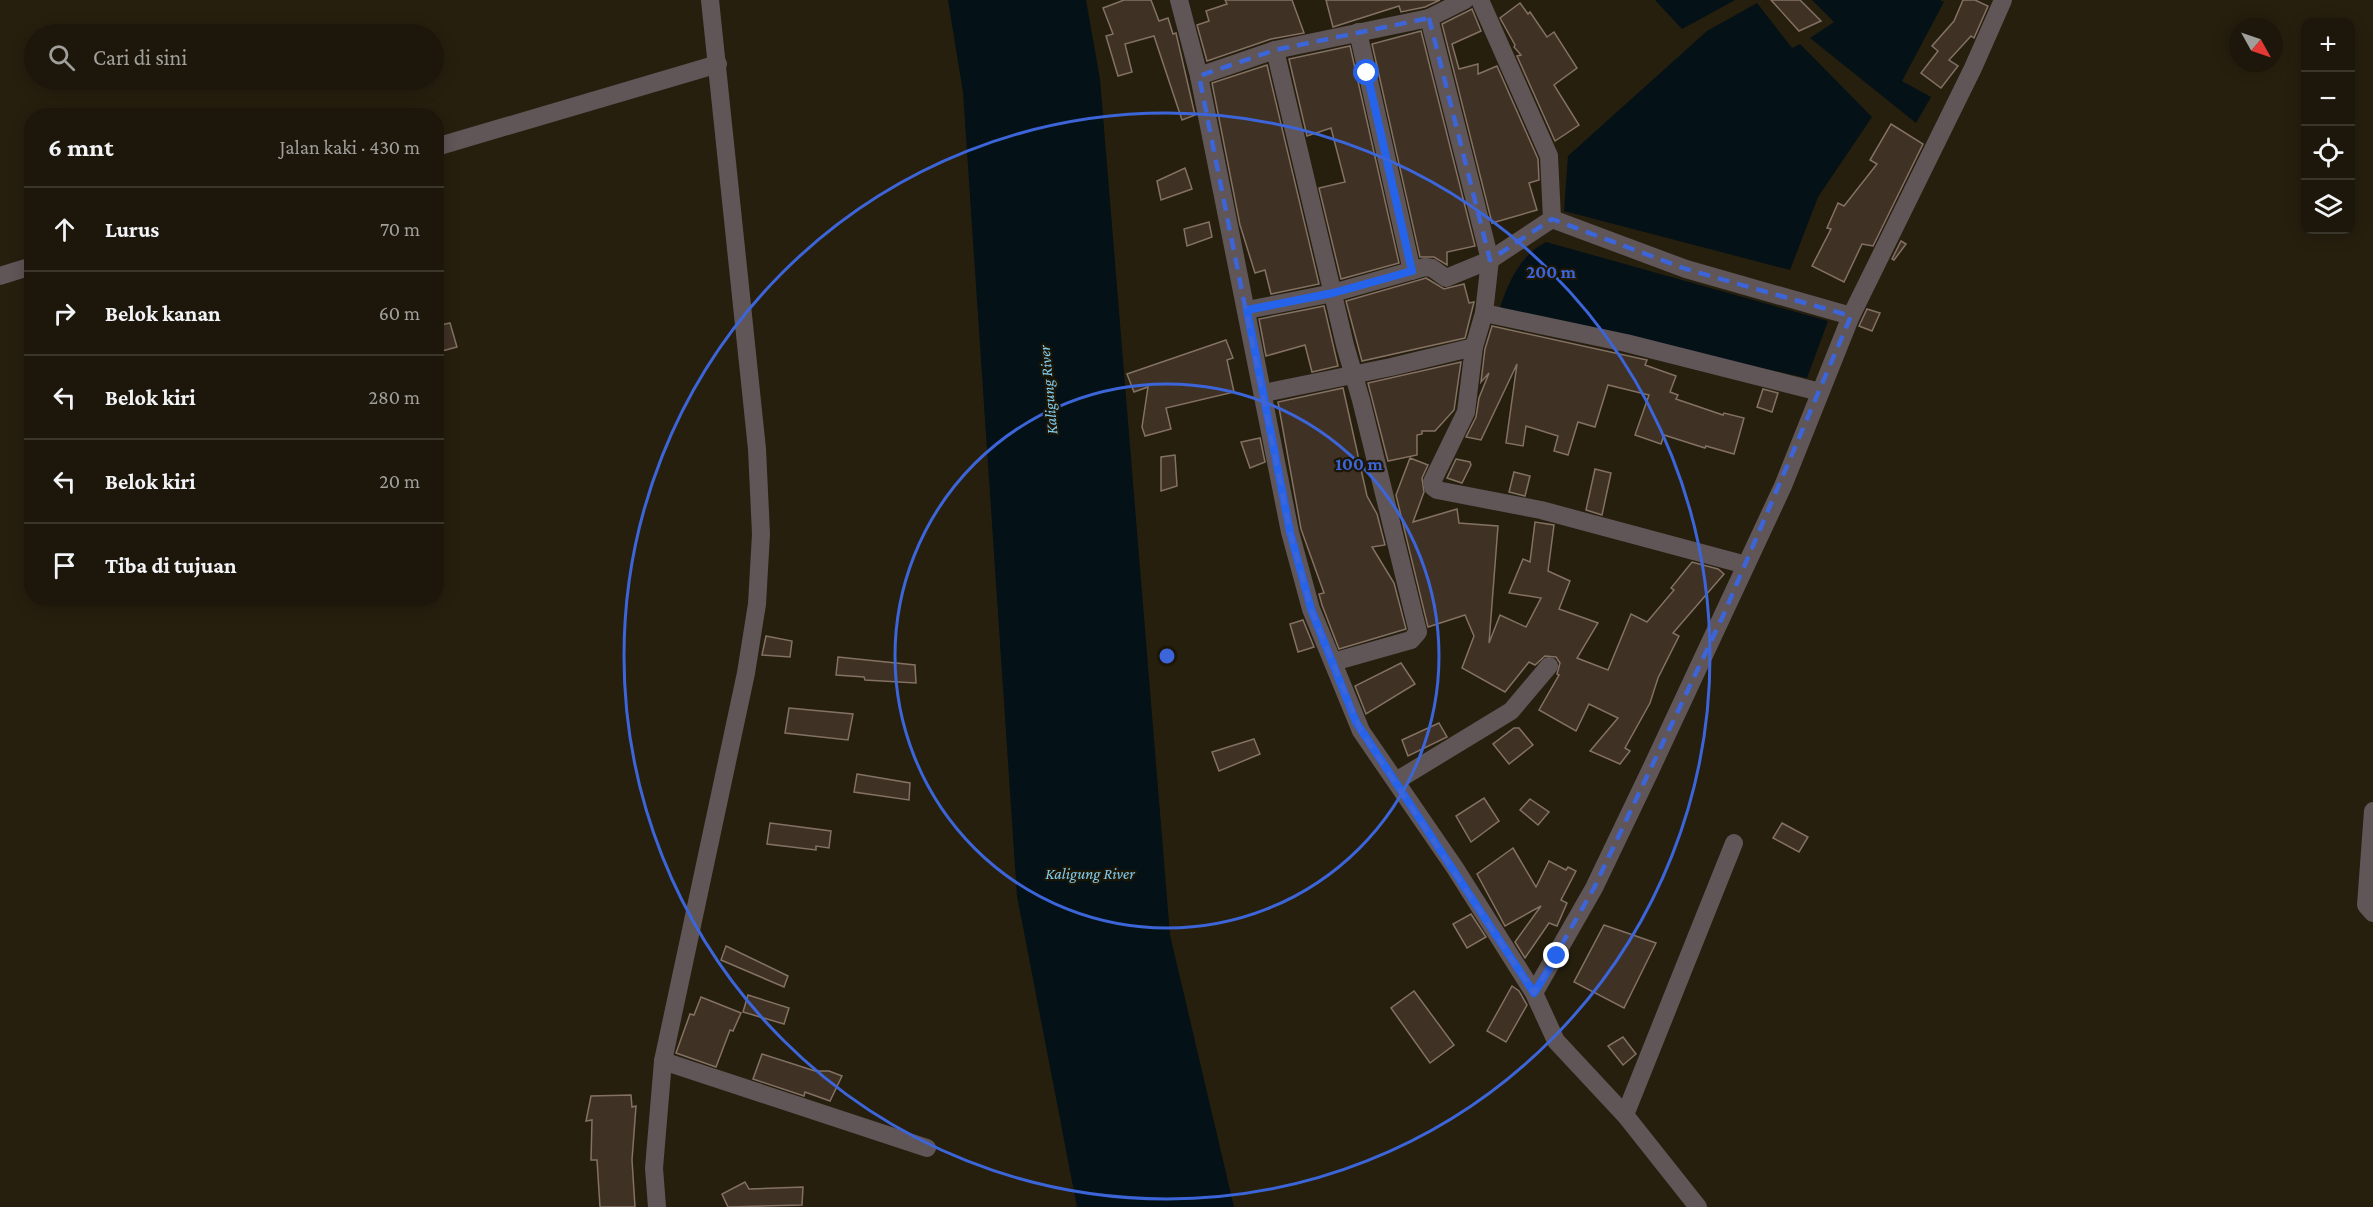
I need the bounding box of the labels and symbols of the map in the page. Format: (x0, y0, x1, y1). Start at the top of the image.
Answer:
north arrow (2229, 18, 2283, 72)
route start (1353, 59, 1379, 85)
text: 200 m (1526, 262, 1577, 282)
water label: Kaligung River (1036, 344, 1061, 435)
text: 100 m (1335, 454, 1383, 474)
centre of rings (1157, 646, 1177, 666)
water label: Kaligung River (1045, 865, 1135, 883)
route end (1543, 942, 1569, 968)

